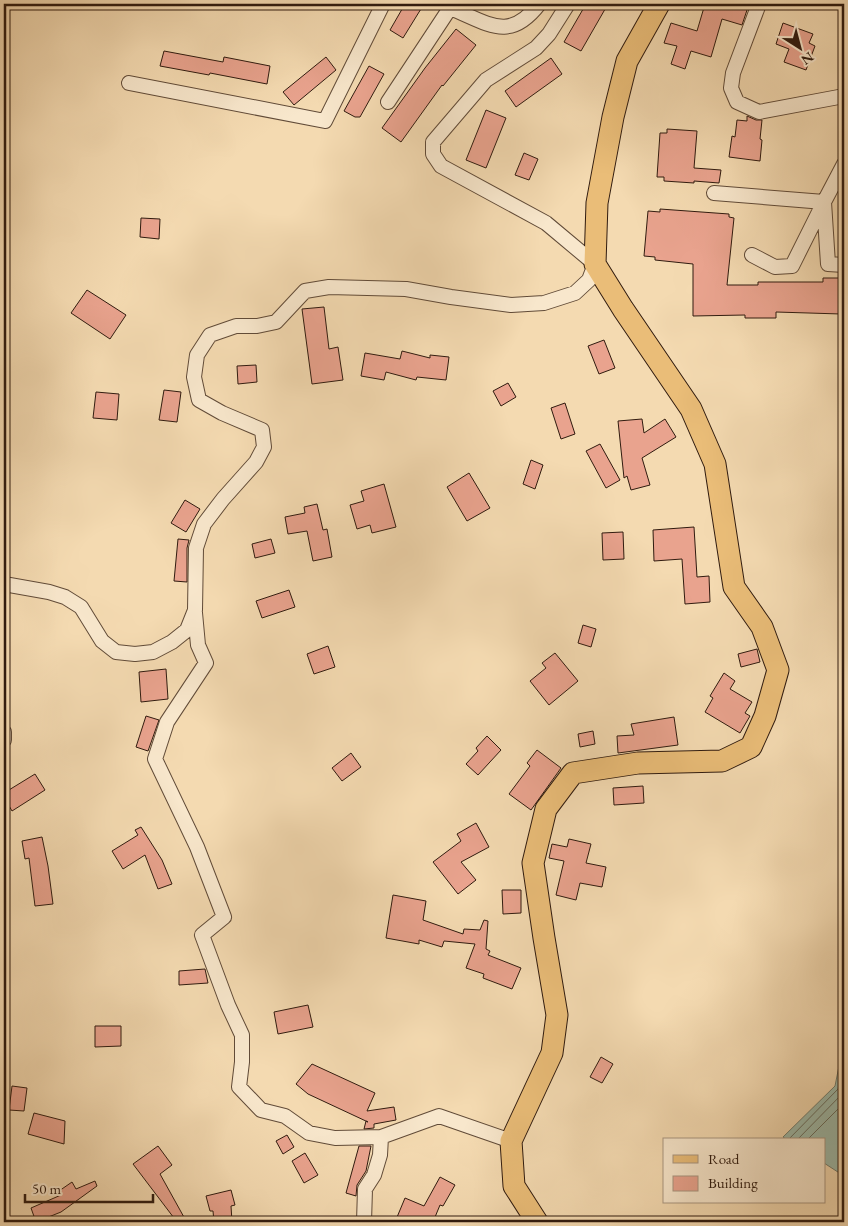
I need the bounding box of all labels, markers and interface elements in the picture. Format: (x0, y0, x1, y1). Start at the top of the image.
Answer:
north arrow (776, 22, 826, 72)
text: N (797, 48, 818, 70)
legend (663, 1138, 826, 1204)
text: Road (708, 1149, 740, 1168)
scale bar (25, 1171, 152, 1203)
text: Building (708, 1173, 758, 1192)
text: 50 m (32, 1179, 61, 1198)

